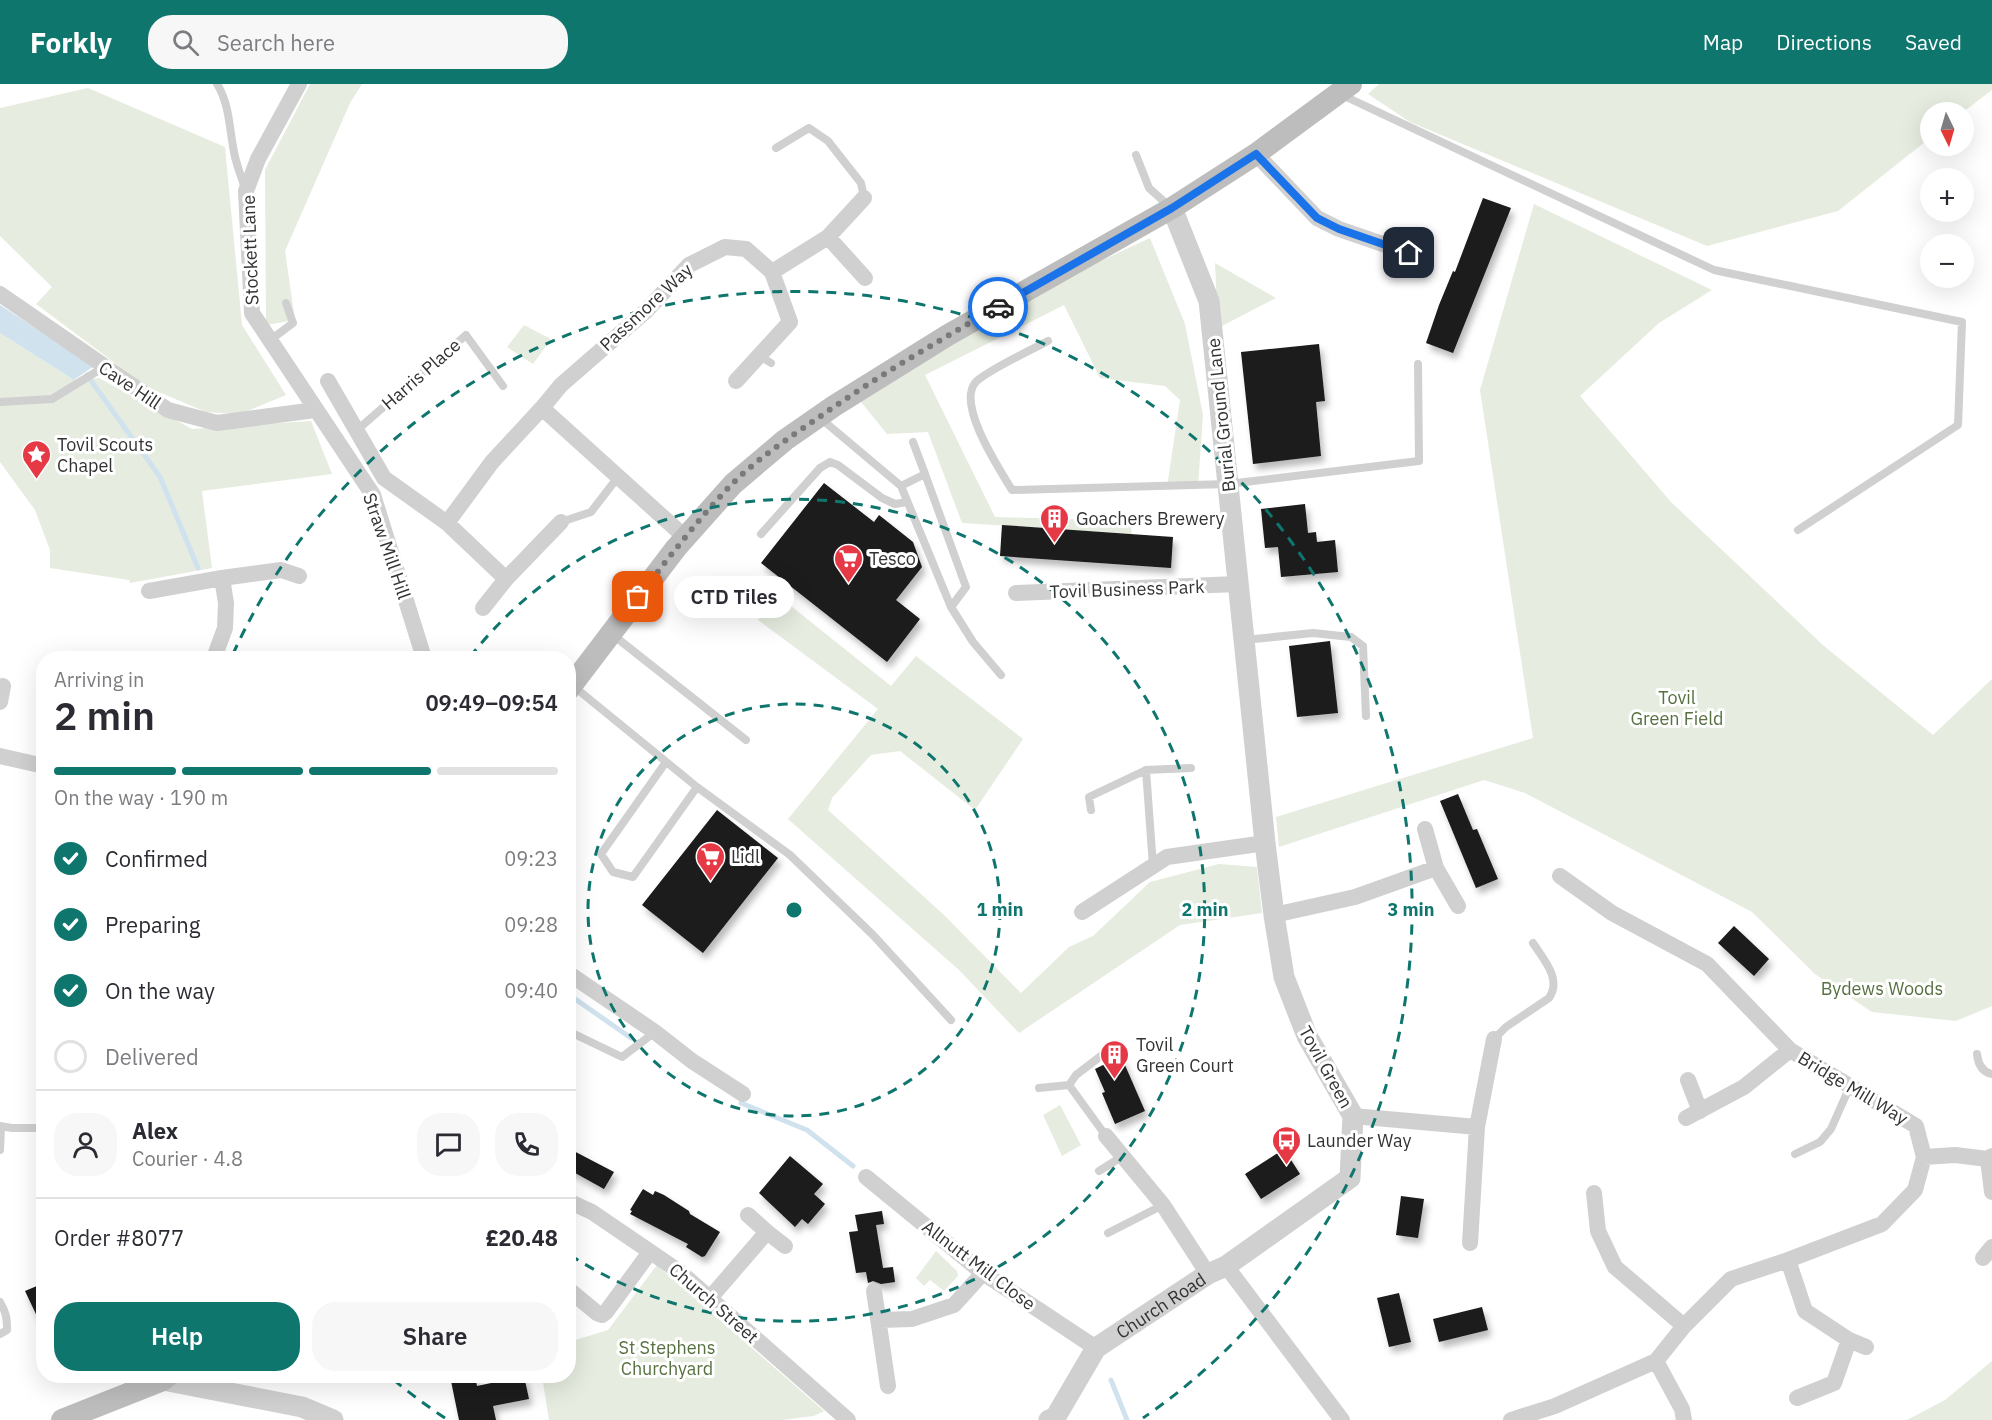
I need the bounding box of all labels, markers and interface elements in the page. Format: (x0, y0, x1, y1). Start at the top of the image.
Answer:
search box (148, 15, 568, 69)
text: Forkly (30, 24, 112, 61)
icon: search (169, 26, 202, 59)
text: Search here (217, 28, 335, 57)
text: Map (1703, 28, 1743, 56)
text: Directions (1776, 28, 1872, 56)
text: Saved (1905, 28, 1962, 56)
north arrow (1920, 102, 1974, 156)
map controls (1920, 102, 1974, 288)
button: + (1920, 168, 1974, 222)
street label: Stockett Lane (237, 194, 263, 306)
pin (1383, 227, 1434, 278)
button: − (1920, 234, 1974, 288)
icon: home (1392, 236, 1425, 269)
street label: Passmore Way (595, 258, 697, 356)
courier (968, 277, 1028, 337)
icon: car (982, 291, 1015, 324)
street label: Harris Place (377, 333, 465, 415)
street label: Burial Ground Lane (1201, 337, 1241, 493)
street label: Cave Hill (94, 356, 166, 414)
place label: Tovil Scouts Chapel (57, 433, 153, 477)
place icon: Tovil Scouts Chapel (20, 438, 52, 480)
street label: Straw Mill Hill (358, 490, 416, 602)
building icon: Goachers Brewery (1039, 502, 1071, 544)
place label: Goachers Brewery (1076, 507, 1224, 530)
supermarket icon: Tesco (832, 542, 864, 584)
place label: Tesco (869, 547, 916, 570)
pin (612, 571, 663, 622)
street label: Tovil Business Park (1049, 575, 1205, 603)
callout: CTD Tiles (674, 576, 794, 618)
icon: bag (621, 580, 654, 613)
text: CTD Tiles (690, 583, 778, 610)
text: Arriving in (54, 666, 144, 693)
park label: Tovil Green Field (1630, 686, 1724, 730)
text: 09:49–09:54 (425, 688, 558, 717)
text: 2 min (54, 690, 155, 741)
text: On the way · 190 m (54, 784, 228, 811)
supermarket icon: Lidl (694, 840, 726, 882)
icon: check (54, 842, 87, 875)
text: Confirmed (105, 844, 208, 873)
text: 09:23 (504, 845, 558, 872)
place label: Lidl (731, 845, 760, 868)
text: 1 min (976, 898, 1024, 921)
text: 2 min (1181, 898, 1229, 921)
text: 3 min (1387, 898, 1435, 921)
centre of rings (784, 900, 804, 920)
icon: check (54, 908, 87, 941)
text: Preparing (105, 910, 200, 939)
text: 09:28 (504, 911, 558, 938)
icon: check (54, 974, 87, 1007)
text: On the way (105, 976, 215, 1005)
text: 09:40 (504, 977, 558, 1004)
park label: Bydews Woods (1821, 977, 1943, 1000)
street label: Tovil Green (1294, 1022, 1358, 1112)
place label: Tovil Green Court (1136, 1033, 1234, 1077)
building icon: Tovil Green Court (1099, 1038, 1131, 1080)
text: Delivered (105, 1042, 199, 1071)
street label: Bridge Mill Way (1794, 1046, 1912, 1130)
button: person (54, 1113, 117, 1176)
button: chat (417, 1113, 480, 1176)
button: phone (495, 1113, 558, 1176)
text: Alex (132, 1116, 178, 1145)
bus stop icon: Launder Way (1270, 1124, 1302, 1166)
place label: Launder Way (1307, 1129, 1412, 1152)
text: Courier · 4.8 (132, 1145, 243, 1172)
street label: Allnutt Mill Close (918, 1215, 1040, 1315)
text: Order #8077 (54, 1223, 184, 1252)
text: £20.48 (486, 1223, 558, 1252)
street label: Church Street (665, 1258, 763, 1348)
street label: Church Road (1111, 1267, 1210, 1343)
button: Help (54, 1302, 300, 1371)
button: Share (312, 1302, 558, 1371)
park label: St Stephens Churchyard (618, 1336, 716, 1380)

